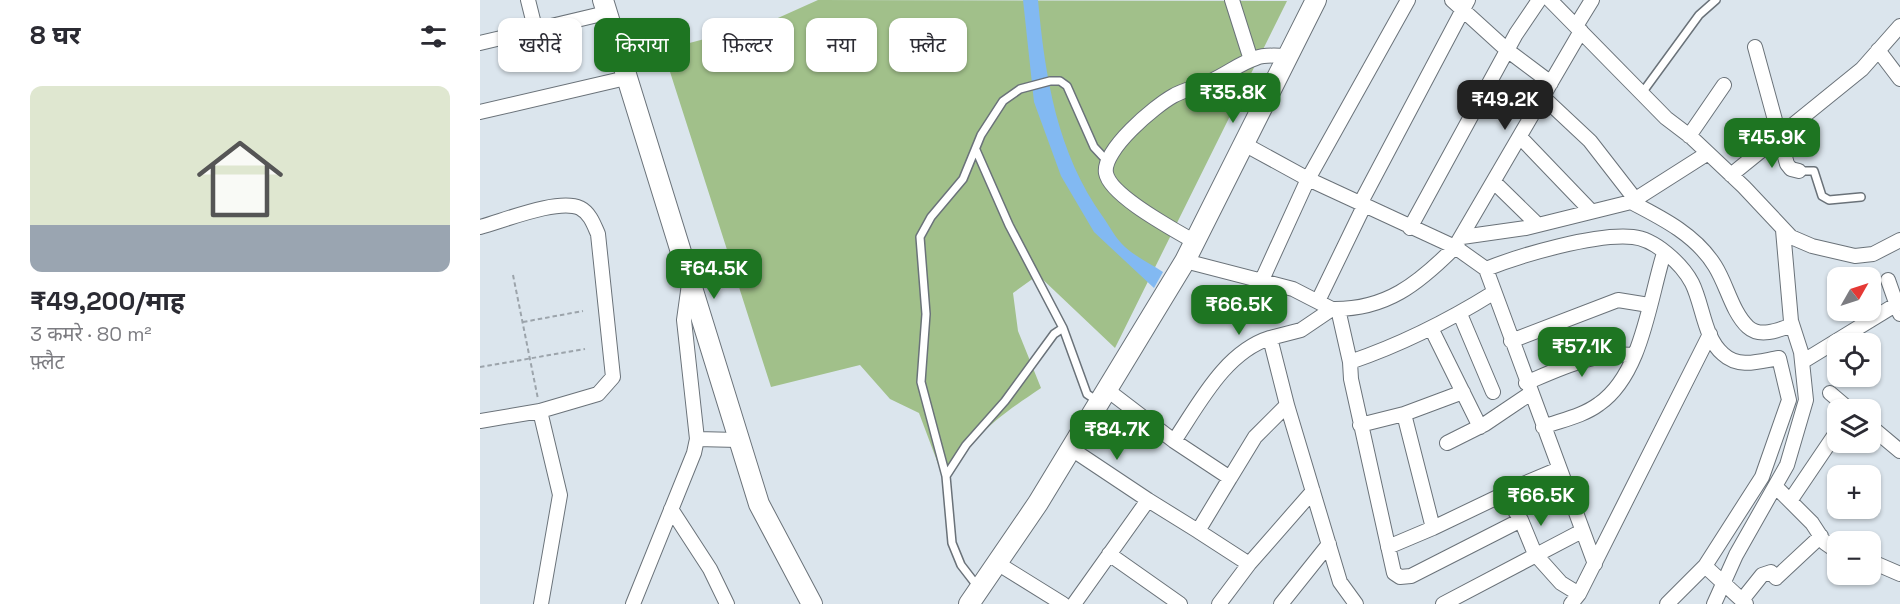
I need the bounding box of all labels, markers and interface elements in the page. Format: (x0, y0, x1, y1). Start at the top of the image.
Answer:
text: 8 घर (30, 18, 81, 52)
chip: खरीदें (498, 18, 582, 72)
chip: किराया (594, 18, 690, 72)
chip: फ़िल्टर (702, 18, 794, 72)
chip: नया (806, 18, 877, 72)
chip: फ़्लैट (889, 18, 967, 72)
icon: filters (417, 20, 450, 53)
pin: ₹35.8K (1184, 73, 1282, 124)
text: ₹35.8K (1199, 79, 1267, 105)
pin: ₹49.2K (1456, 80, 1554, 131)
text: ₹49.2K (1471, 86, 1539, 112)
pin: ₹45.9K (1723, 118, 1821, 169)
text: ₹45.9K (1738, 124, 1806, 150)
icon: home (186, 125, 294, 233)
pin: ₹64.5K (665, 249, 763, 300)
text: ₹64.5K (680, 255, 748, 281)
north arrow (1827, 267, 1881, 321)
map controls (1827, 267, 1881, 585)
text: ₹49,200/माह (30, 284, 185, 318)
pin: ₹66.5K (1190, 285, 1288, 336)
text: ₹66.5K (1205, 291, 1273, 317)
text: 3 कमरे · 80 m² (30, 321, 152, 347)
pin: ₹57.1K (1533, 327, 1631, 378)
text: ₹57.1K (1552, 333, 1612, 359)
button: locate (1827, 333, 1881, 387)
text: फ़्लैट (30, 349, 65, 375)
button: layers (1827, 399, 1881, 453)
pin: ₹84.7K (1068, 410, 1166, 461)
text: ₹84.7K (1084, 416, 1150, 442)
button: + (1827, 465, 1881, 519)
pin: ₹66.5K (1492, 476, 1590, 527)
text: ₹66.5K (1507, 482, 1575, 508)
button: − (1827, 531, 1881, 585)

